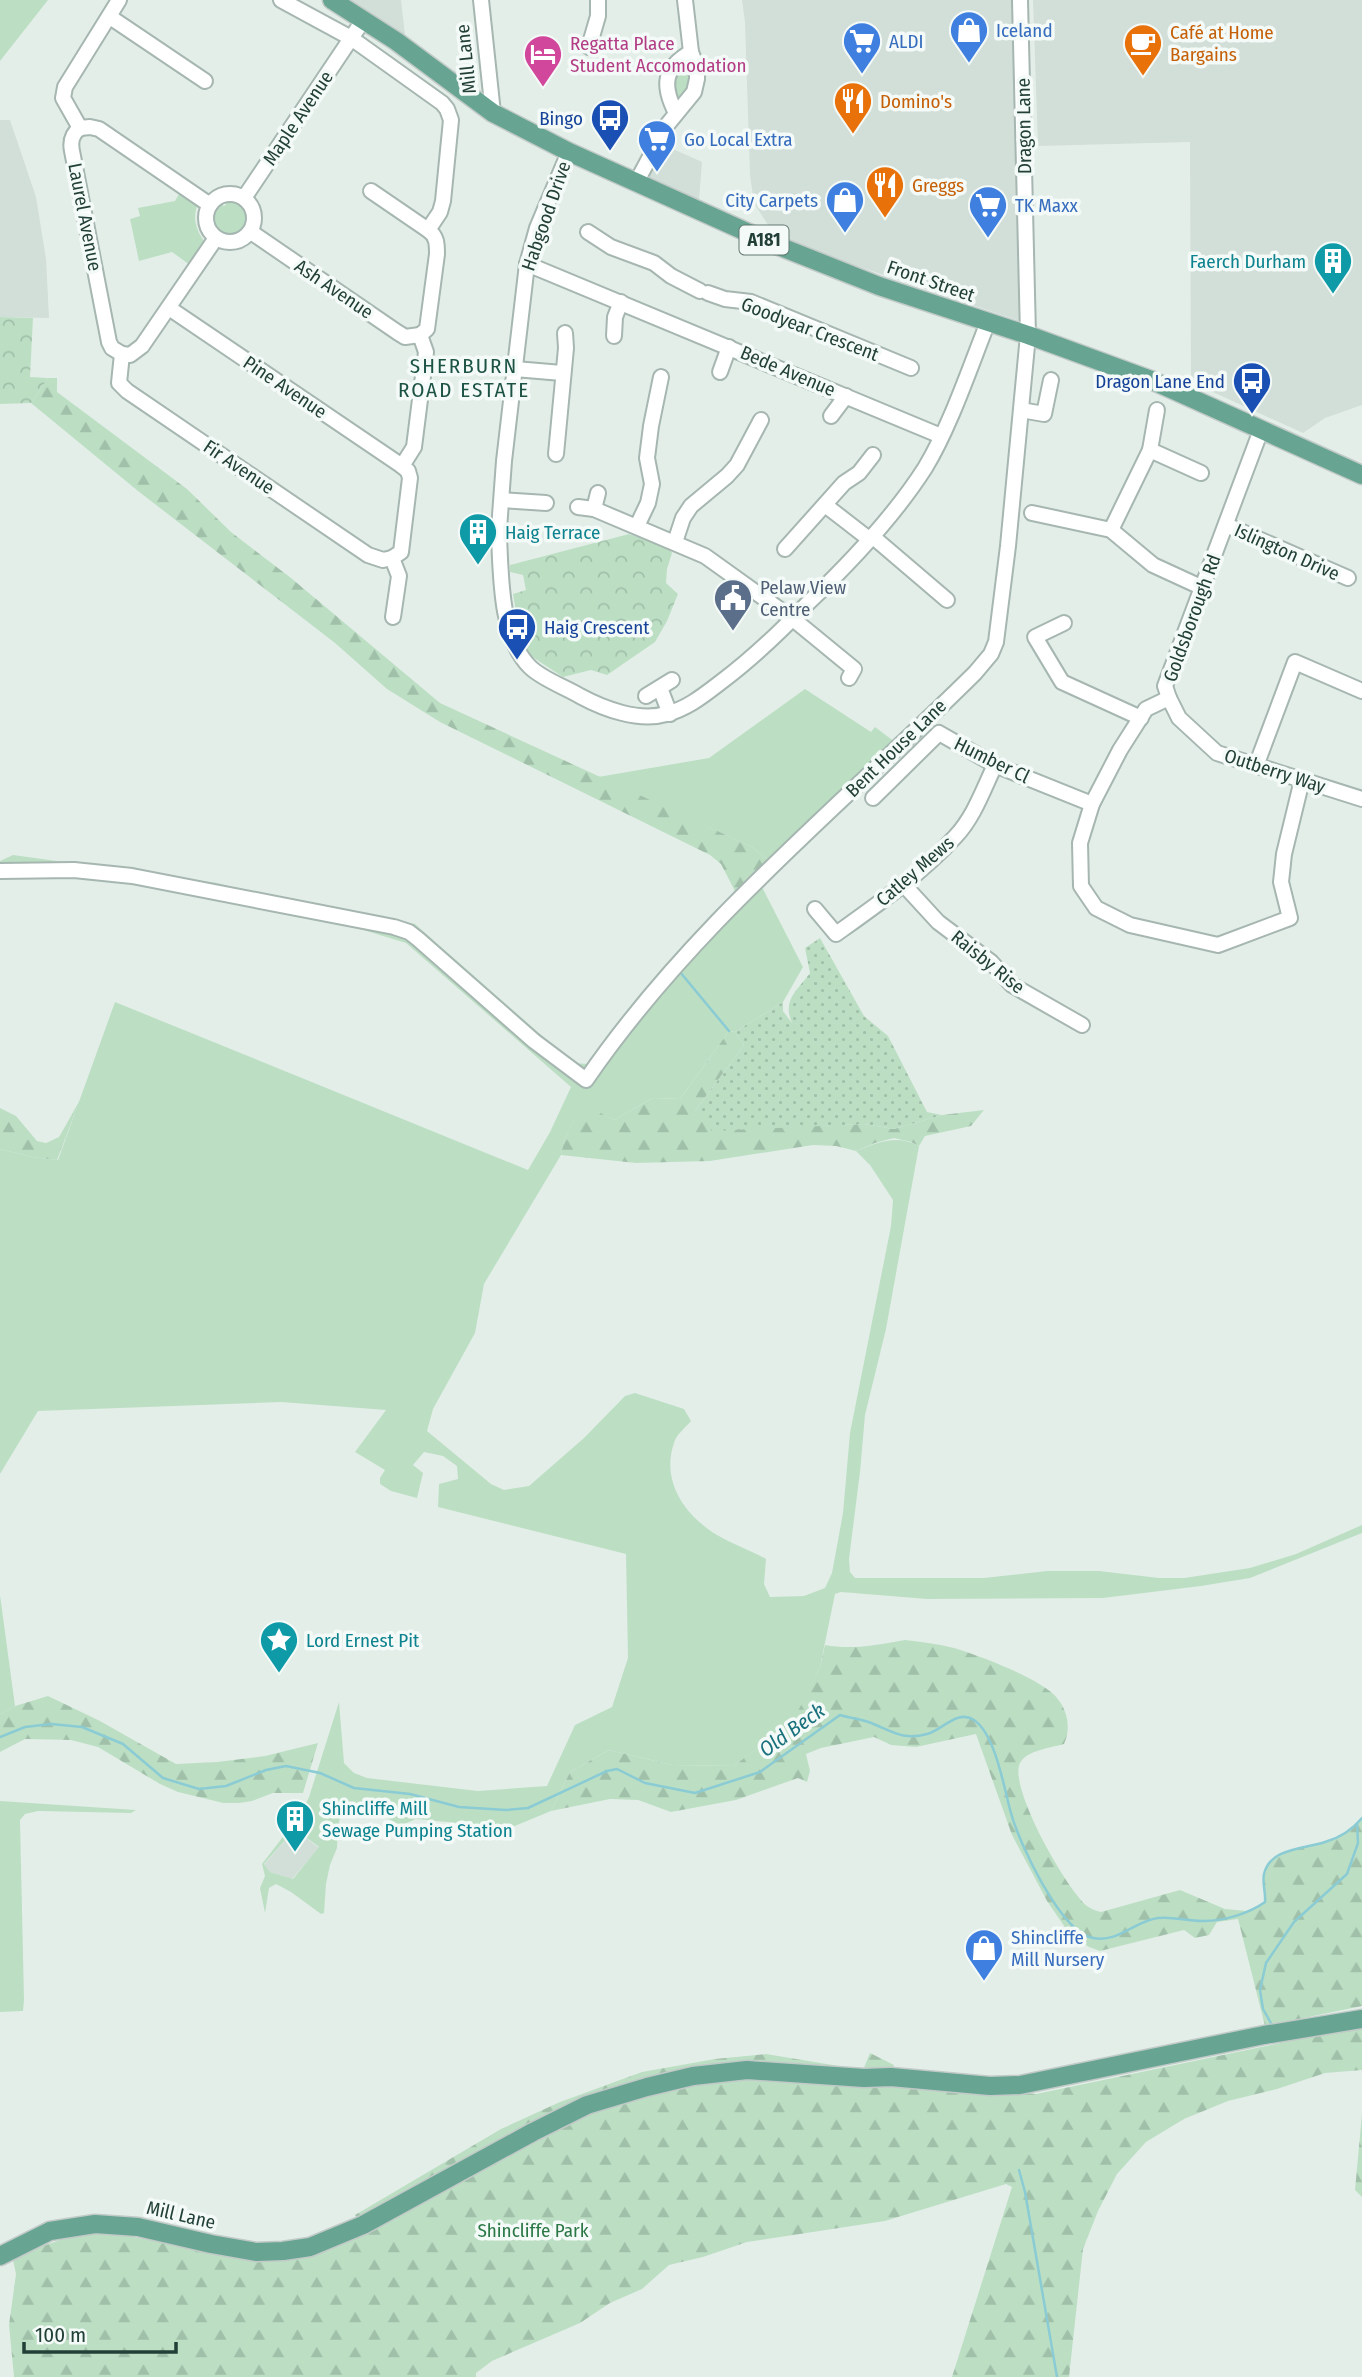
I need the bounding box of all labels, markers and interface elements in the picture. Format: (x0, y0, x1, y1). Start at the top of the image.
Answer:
shop icon: Iceland (948, 9, 990, 64)
place label: Iceland (996, 19, 1053, 42)
supermarket icon: ALDI (841, 20, 883, 75)
place label: Café at Home Bargains (1170, 21, 1274, 66)
cafe icon: Café at Home Bargains (1122, 22, 1164, 77)
street label: Mill Lane (451, 23, 481, 95)
place label: ALDI (889, 30, 923, 53)
place label: Regatta Place Student Accomodation (570, 32, 746, 77)
hotel icon: Regatta Place Student Accomodation (522, 33, 564, 88)
street label: Maple Avenue (258, 66, 338, 170)
street label: Dragon Lane (1012, 78, 1036, 174)
restaurant icon: Domino's (832, 80, 874, 135)
place label: Domino's (880, 90, 952, 113)
bus stop icon: Bingo (589, 97, 631, 152)
place label: Bingo (539, 107, 583, 130)
supermarket icon: Go Local Extra (636, 118, 678, 173)
place label: Go Local Extra (684, 128, 793, 151)
street label: Habgood Drive (517, 158, 575, 274)
street label: Laurel Avenue (63, 161, 107, 273)
restaurant icon: Greggs (864, 164, 906, 219)
place label: Greggs (912, 174, 964, 197)
shop icon: City Carpets (824, 179, 866, 234)
supermarket icon: TK Maxx (967, 184, 1009, 239)
place label: City Carpets (725, 189, 818, 212)
place label: TK Maxx (1015, 194, 1078, 217)
road number: A181 (740, 226, 788, 254)
building icon: Faerch Durham (1312, 240, 1354, 295)
place label: Faerch Durham (1190, 250, 1306, 273)
street label: Ash Avenue (290, 254, 378, 324)
street label: Front Street (884, 255, 979, 307)
street label: Goodyear Crescent (738, 292, 883, 366)
street label: Bede Avenue (737, 341, 839, 401)
street label: Pine Avenue (239, 351, 331, 423)
district label: SHERBURN ROAD ESTATE (398, 353, 530, 403)
bus stop icon: Dragon Lane End (1231, 360, 1273, 415)
place label: Dragon Lane End (1095, 370, 1225, 393)
street label: Fir Avenue (199, 435, 279, 499)
building icon: Haig Terrace (457, 511, 499, 566)
street label: Islington Drive (1231, 519, 1343, 585)
place label: Haig Terrace (505, 521, 600, 544)
street label: Goldsborough Rd (1158, 551, 1226, 685)
place label: Pelaw View Centre (760, 576, 847, 621)
public building icon: Pelaw View Centre (712, 577, 754, 632)
bus stop icon: Haig Crescent (496, 606, 538, 661)
place label: Haig Crescent (544, 616, 650, 639)
street label: Bent House Lane (841, 694, 951, 802)
street label: Humber Cl (950, 732, 1034, 788)
street label: Outberry Way (1222, 744, 1329, 798)
street label: Catley Mews (871, 831, 959, 911)
street label: Raisby Rise (947, 925, 1029, 999)
place icon: Lord Ernest Pit (258, 1619, 300, 1674)
place label: Lord Ernest Pit (306, 1629, 420, 1652)
water label: Old Beck (754, 1697, 830, 1763)
place label: Shincliffe Mill Sewage Pumping Station (322, 1797, 513, 1842)
building icon: Shincliffe Mill Sewage Pumping Station (274, 1798, 316, 1853)
place label: Shincliffe Mill Nursery (1011, 1926, 1105, 1971)
shop icon: Shincliffe Mill Nursery (963, 1927, 1005, 1982)
street label: Mill Lane (144, 2196, 218, 2234)
park label: Shincliffe Park (477, 2219, 589, 2242)
scale bar (24, 2310, 177, 2354)
text: 100 m (35, 2322, 86, 2348)

